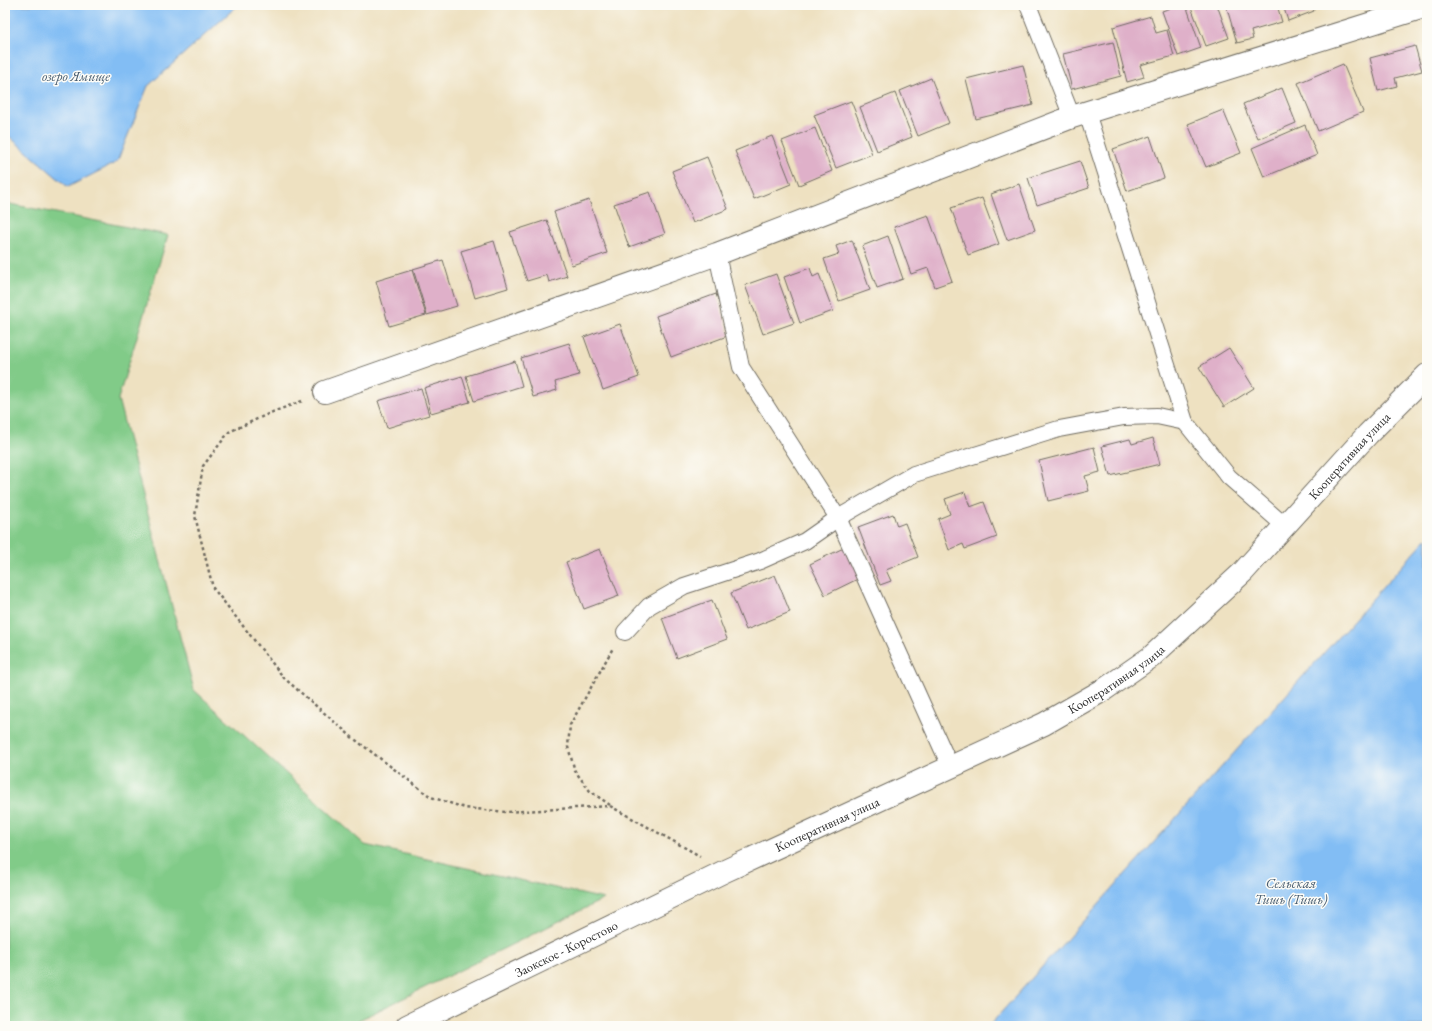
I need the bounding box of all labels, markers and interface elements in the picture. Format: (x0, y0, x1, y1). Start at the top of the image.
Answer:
water label: озеро Ямище (42, 67, 110, 85)
street label: Кооперативная улица (1305, 408, 1395, 503)
street label: Кооперативная улица (1065, 640, 1169, 718)
street label: Кооперативная улица (772, 793, 883, 856)
water label: Сельская Тишь (Тишь) (1255, 874, 1328, 908)
street label: Заокское - Коростово (512, 917, 621, 981)

